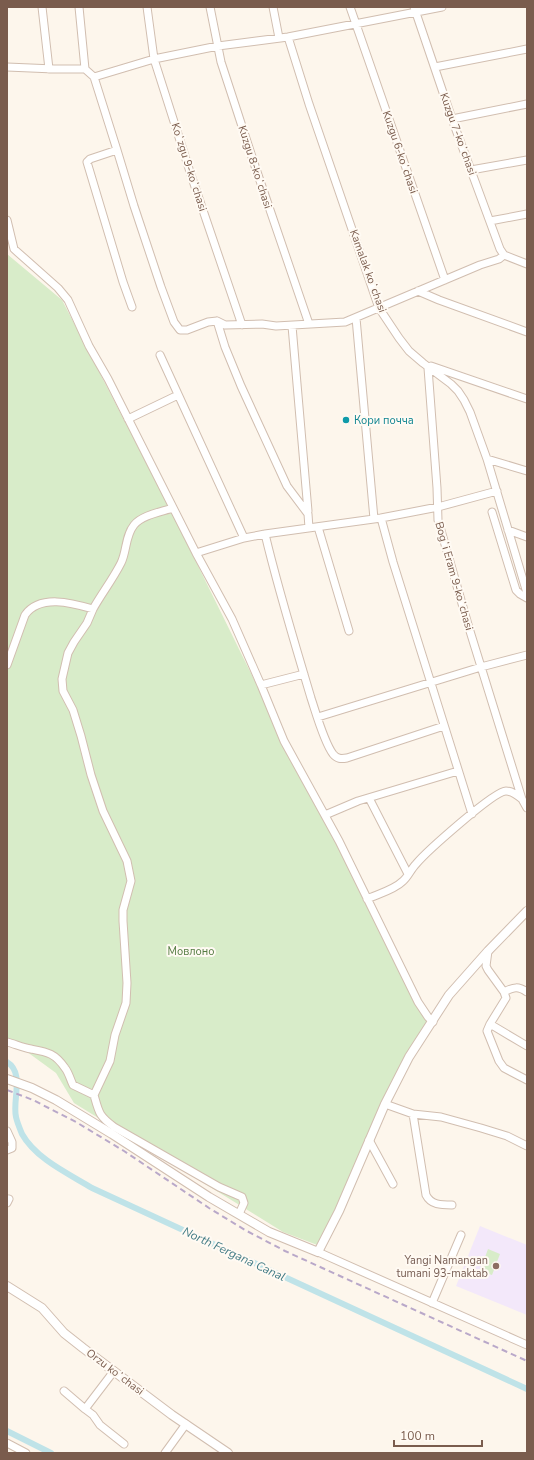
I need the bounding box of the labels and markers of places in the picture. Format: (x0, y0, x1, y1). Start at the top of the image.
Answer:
place label: Кори почча (354, 413, 414, 428)
marker: Кори почча (341, 415, 351, 425)
place label: Yangi Namangan tumani 93-maktab (397, 1253, 488, 1281)
marker: Yangi Namangan tumani 93-maktab (491, 1261, 501, 1271)

